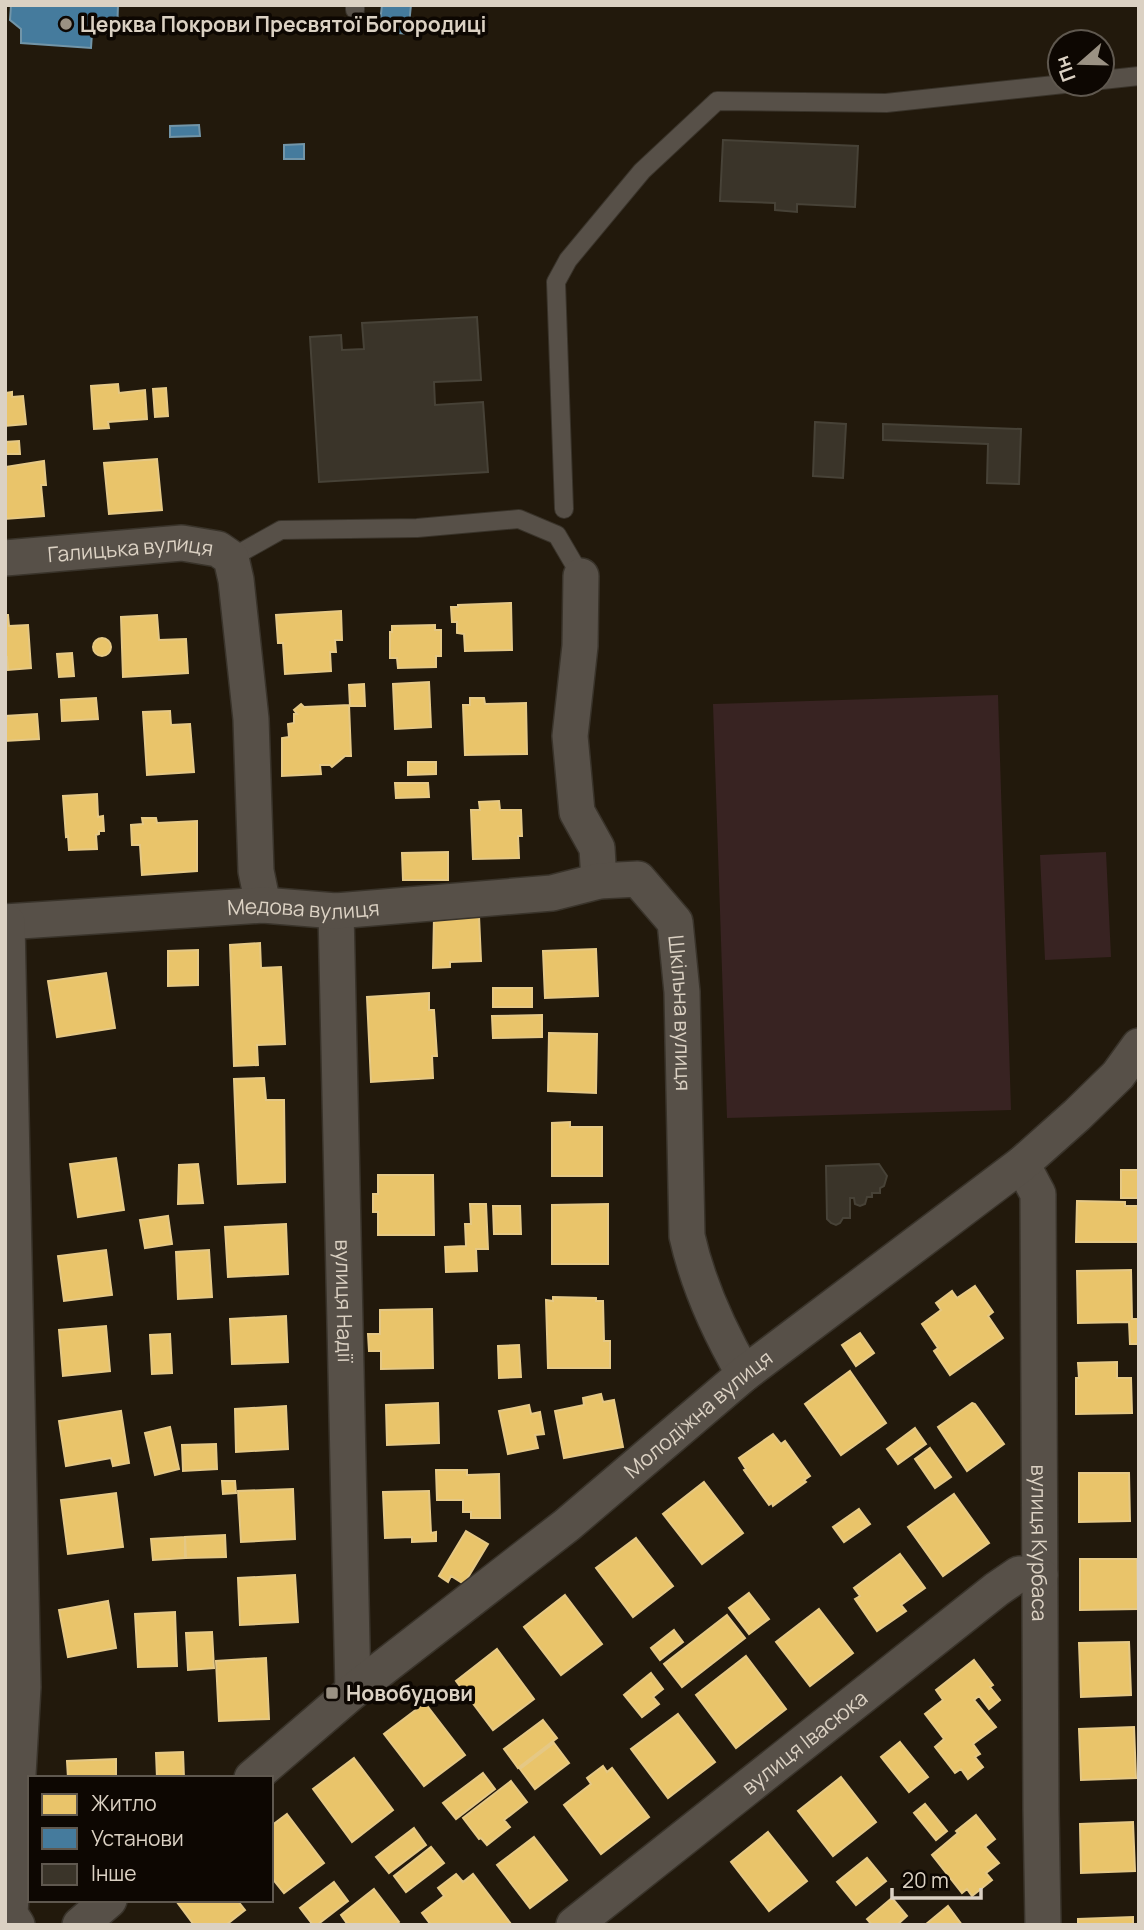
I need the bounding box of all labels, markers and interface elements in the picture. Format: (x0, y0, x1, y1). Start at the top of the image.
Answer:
place label: Церква Покрови Пресвятої Богородиці (80, 10, 486, 38)
marker: Церква Покрови Пресвятої Богородиці (58, 16, 74, 32)
north arrow (1046, 28, 1116, 98)
text: Пн (1048, 52, 1082, 85)
street label: Галицька вулиця (46, 528, 215, 568)
street label: Медова вулиця (226, 891, 381, 925)
street label: Шкільна вулиця (662, 934, 698, 1091)
street label: вулиця Надії (329, 1239, 360, 1364)
street label: Молодіжна вулиця (618, 1344, 778, 1484)
street label: вулиця Курбаса (1025, 1464, 1054, 1622)
place label: Новобудови (346, 1679, 473, 1707)
street label: вулиця Івасюка (736, 1684, 873, 1801)
marker: Новобудови (324, 1685, 340, 1701)
legend (28, 1776, 273, 1902)
text: Житло (91, 1789, 157, 1817)
text: Установи (91, 1824, 184, 1852)
scale bar (892, 1856, 981, 1900)
text: Інше (91, 1859, 137, 1887)
text: 20 m (902, 1866, 949, 1894)

